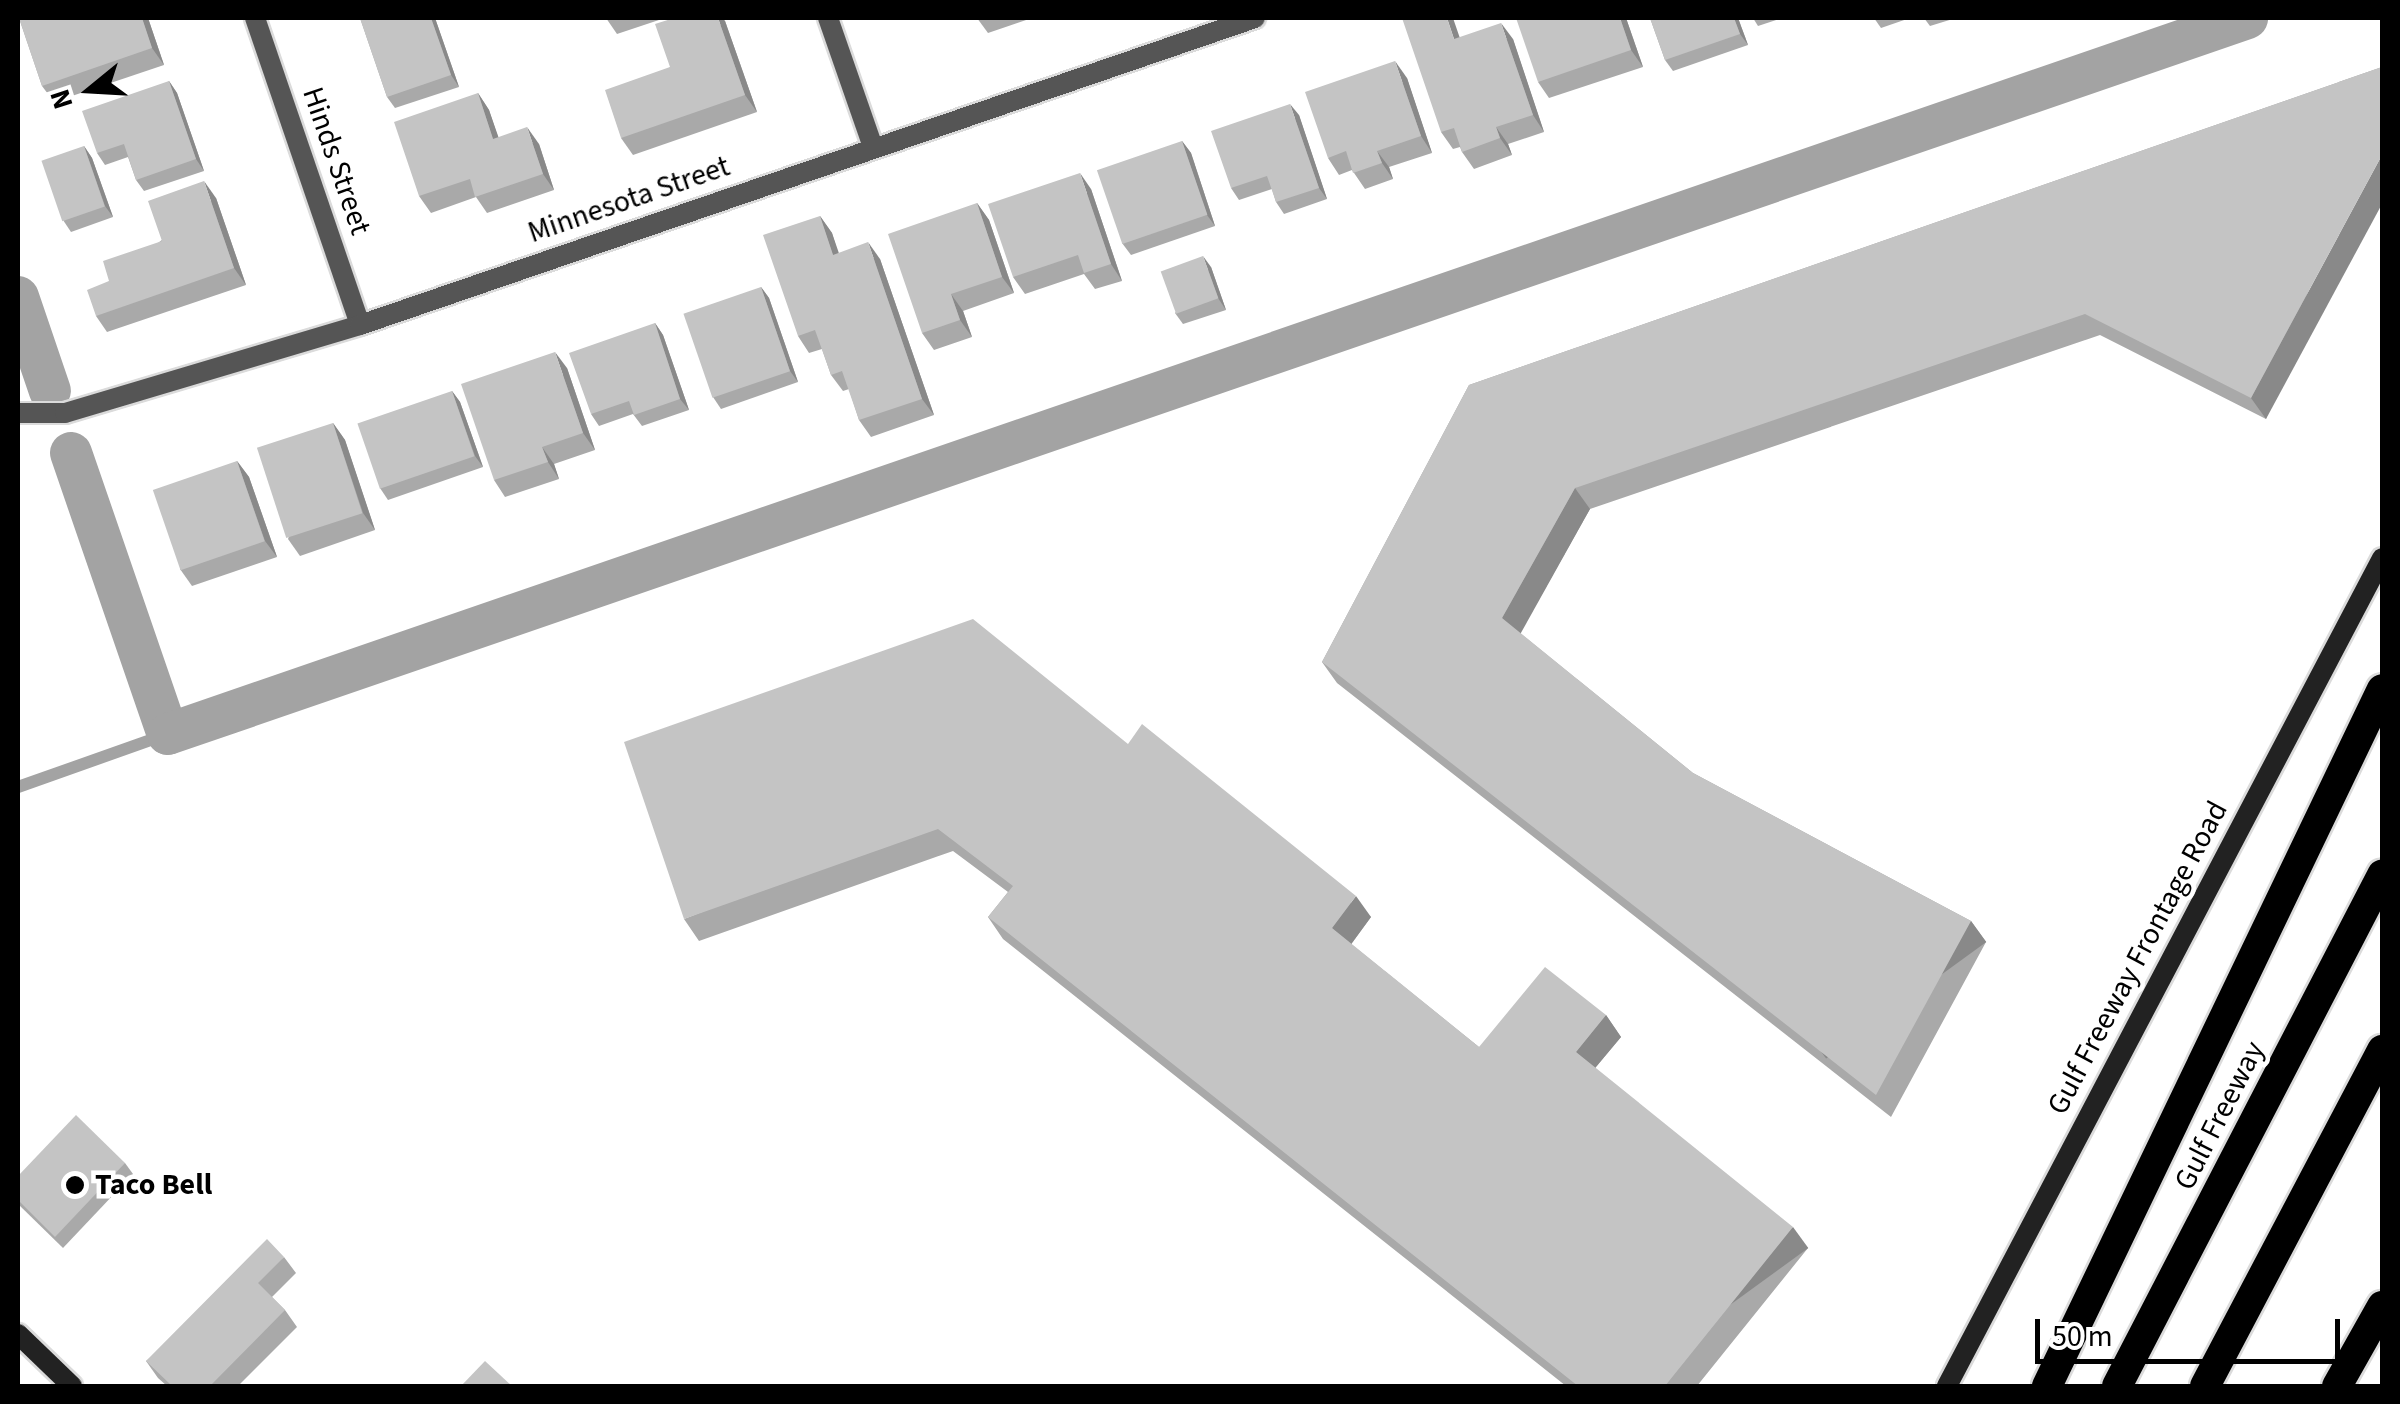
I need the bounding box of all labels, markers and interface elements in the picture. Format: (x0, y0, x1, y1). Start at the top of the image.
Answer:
north arrow (40, 40, 140, 140)
street label: Hinds Street (294, 82, 378, 240)
text: N (40, 84, 83, 114)
street label: Minnesota Street (523, 149, 735, 251)
street label: Gulf Freeway Frontage Road (2040, 795, 2236, 1121)
street label: Gulf Freeway (2167, 1036, 2273, 1196)
place label: Taco Bell (95, 1167, 212, 1203)
marker: Taco Bell (64, 1174, 86, 1196)
scale bar (2040, 1299, 2345, 1361)
text: 50 m (2052, 1315, 2113, 1358)

